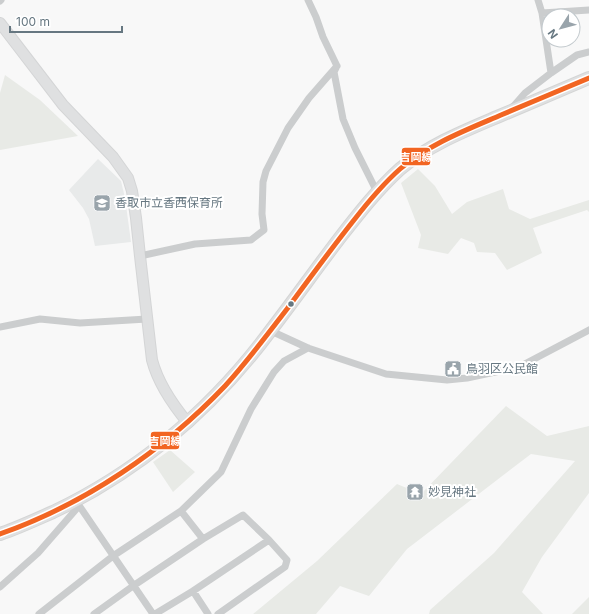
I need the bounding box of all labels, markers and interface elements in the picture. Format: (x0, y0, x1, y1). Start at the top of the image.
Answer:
scale bar (10, 8, 122, 34)
north arrow (541, 8, 581, 48)
text: 100 m (16, 14, 50, 29)
text: N (545, 26, 561, 41)
line badge: 吉岡線 (401, 147, 431, 166)
text: 吉岡線 (400, 150, 433, 164)
school or university icon: 香取市立香西保育所 (92, 193, 112, 213)
place label: 香取市立香西保育所 (115, 195, 223, 210)
unlabelled marker (286, 299, 296, 309)
public building icon: 鳥羽区公民館 (443, 359, 463, 379)
place label: 鳥羽区公民館 (466, 361, 538, 376)
line badge: 吉岡線 (150, 431, 180, 450)
text: 吉岡線 (149, 434, 182, 448)
temple icon: 妙見神社 (405, 482, 425, 502)
place label: 妙見神社 (428, 484, 476, 499)

